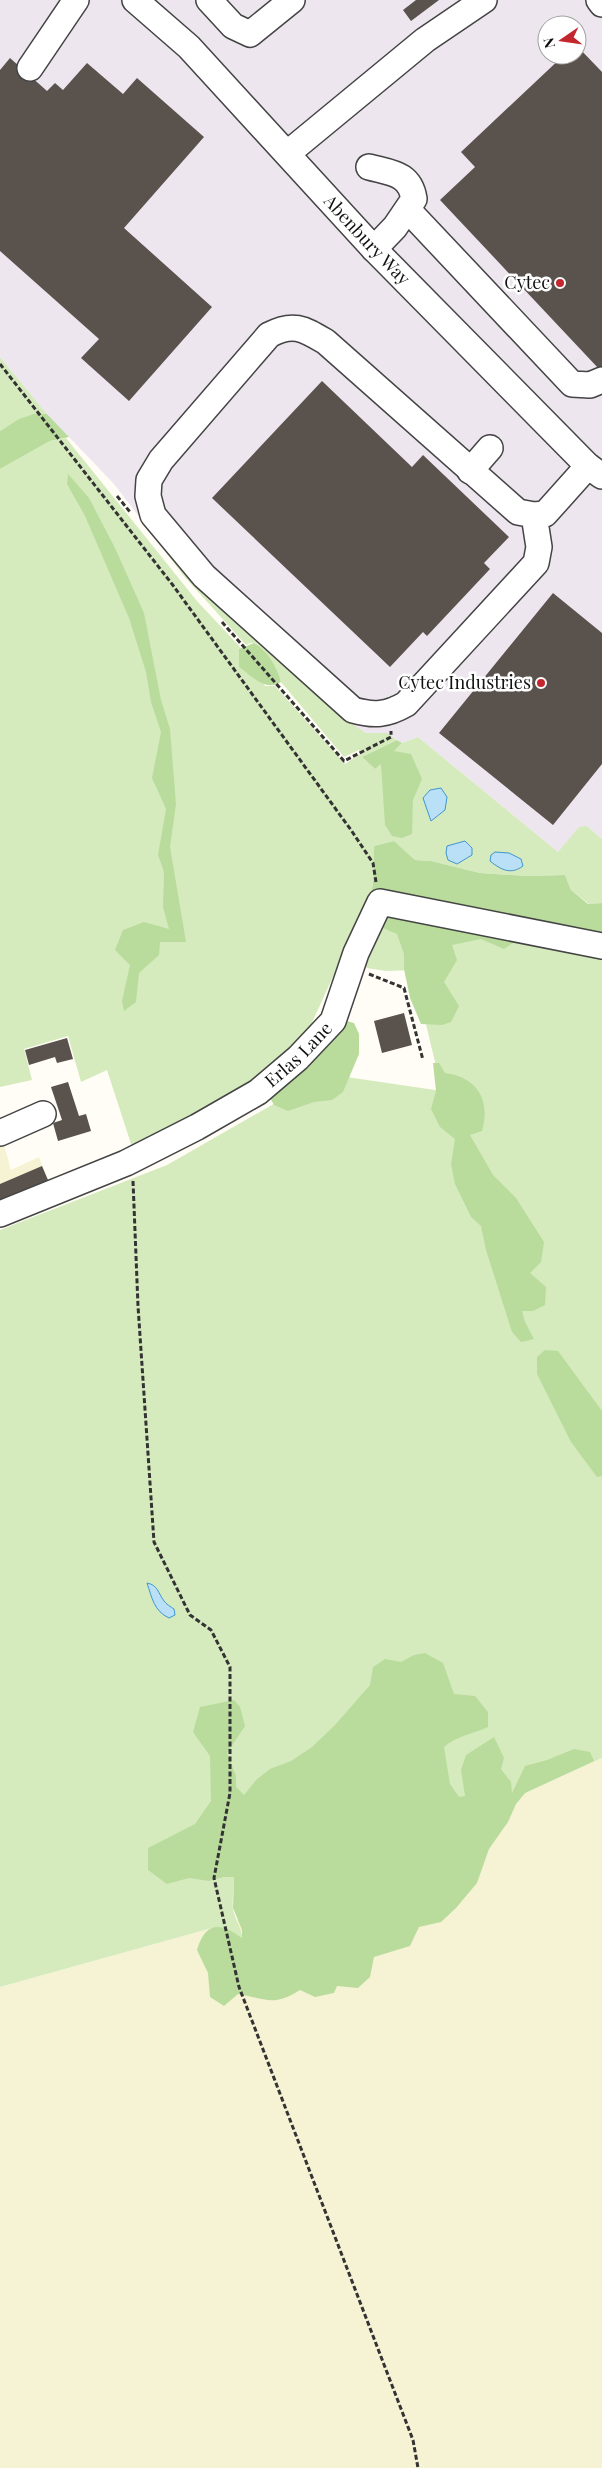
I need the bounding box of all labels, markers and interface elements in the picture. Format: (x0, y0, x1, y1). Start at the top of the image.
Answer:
north arrow (537, 15, 587, 65)
text: N (538, 36, 559, 50)
street label: Abenbury Way (318, 188, 416, 290)
place label: Cytec (504, 270, 550, 294)
marker: Cytec (554, 277, 566, 289)
place label: Cytec Industries (398, 670, 531, 694)
marker: Cytec Industries (535, 677, 547, 689)
street label: Erlas Lane (259, 1016, 337, 1092)

